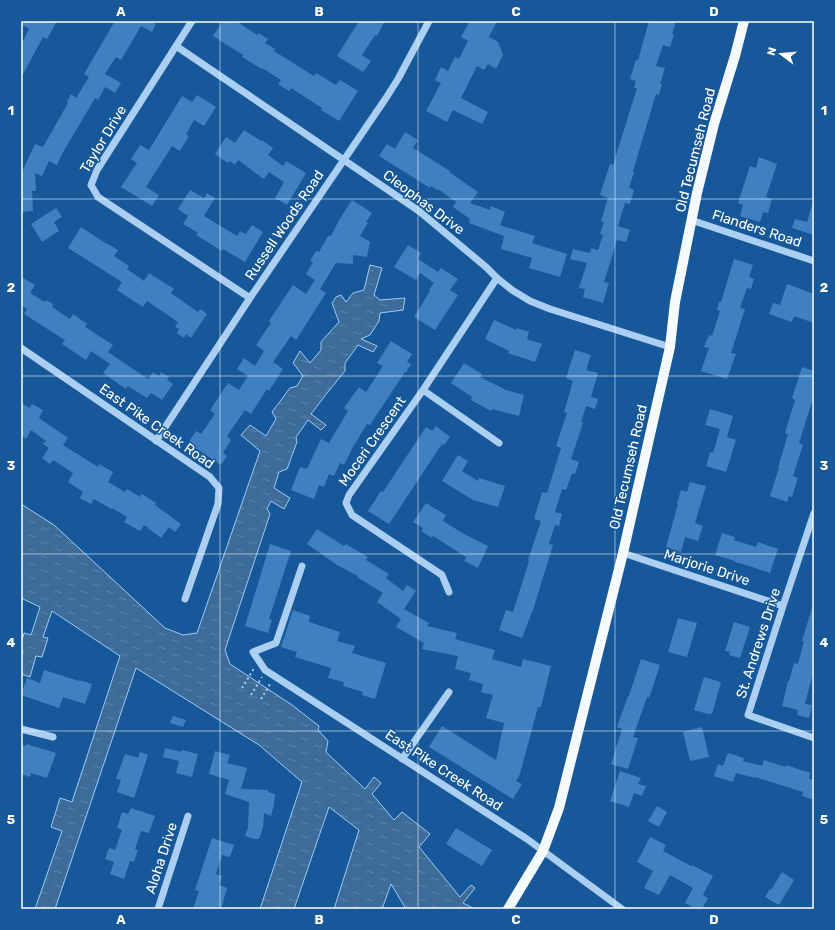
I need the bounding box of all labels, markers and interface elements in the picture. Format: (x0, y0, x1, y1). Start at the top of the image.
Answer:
text: A (116, 4, 126, 19)
text: B (314, 4, 324, 19)
text: C (511, 4, 521, 19)
text: D (709, 4, 719, 19)
north arrow (761, 34, 801, 74)
text: N (765, 46, 779, 57)
street label: Old Tecumseh Road (672, 86, 719, 214)
street label: Taylor Drive (77, 102, 130, 176)
text: 1 (8, 103, 14, 118)
text: 1 (821, 103, 827, 118)
street label: Cleophas Drive (380, 166, 468, 239)
street label: Russell Woods Road (241, 167, 327, 283)
street label: Flanders Road (710, 206, 804, 251)
text: 2 (7, 280, 15, 295)
text: 2 (820, 280, 828, 295)
street label: East Pike Creek Road (96, 380, 218, 473)
street label: Moceri Crescent (335, 393, 410, 489)
street label: Old Tecumseh Road (606, 403, 651, 531)
text: 3 (7, 458, 16, 473)
text: 3 (820, 458, 829, 473)
street label: Marjorie Drive (662, 546, 752, 589)
street label: St. Andrews Drive (733, 586, 784, 701)
text: 4 (7, 635, 16, 650)
text: 4 (820, 635, 829, 650)
street label: East Pike Creek Road (382, 726, 506, 815)
text: 5 (7, 812, 15, 827)
text: 5 (820, 812, 828, 827)
street label: Aloha Drive (142, 820, 181, 896)
text: A (116, 912, 126, 927)
text: B (314, 912, 324, 927)
text: C (511, 912, 521, 927)
text: D (709, 912, 719, 927)

